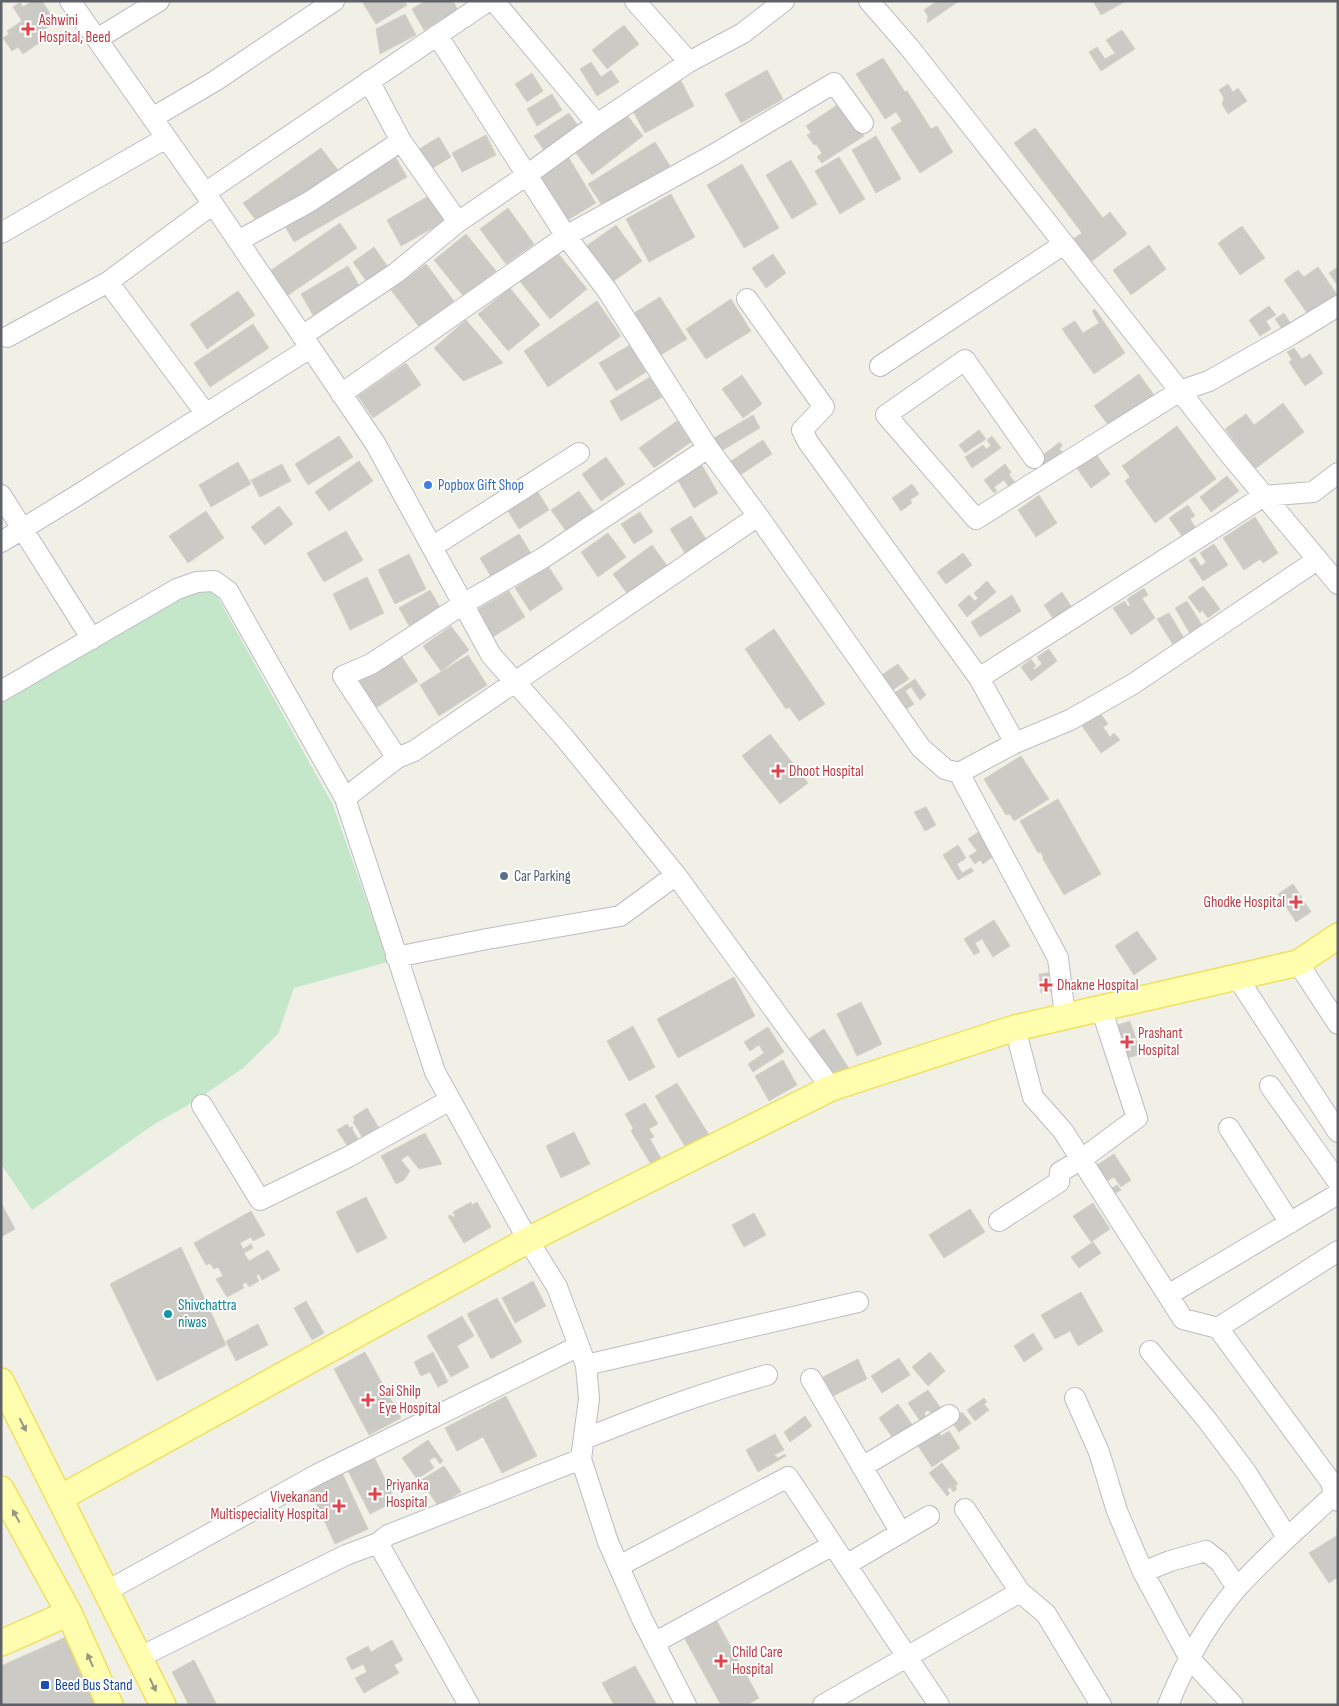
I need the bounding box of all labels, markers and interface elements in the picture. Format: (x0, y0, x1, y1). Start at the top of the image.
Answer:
place label: Ashwini Hospital, Beed (38, 11, 111, 47)
marker: Ashwini Hospital, Beed (21, 22, 35, 36)
place label: Popbox Gift Shop (438, 476, 524, 495)
marker: Popbox Gift Shop (422, 479, 434, 491)
place label: Dhoot Hospital (789, 762, 864, 781)
marker: Dhoot Hospital (771, 764, 785, 778)
place label: Car Parking (514, 867, 571, 886)
marker: Car Parking (498, 870, 510, 882)
place label: Ghodke Hospital (1203, 893, 1285, 912)
marker: Ghodke Hospital (1289, 895, 1303, 909)
place label: Dhakne Hospital (1057, 976, 1138, 995)
marker: Dhakne Hospital (1039, 978, 1053, 992)
place label: Prashant Hospital (1138, 1024, 1183, 1060)
marker: Prashant Hospital (1120, 1035, 1134, 1049)
place label: Shivchattra niwas (178, 1296, 237, 1332)
marker: Shivchattra niwas (162, 1308, 174, 1320)
place label: Sai Shilp Eye Hospital (379, 1382, 441, 1418)
marker: Sai Shilp Eye Hospital (361, 1393, 375, 1407)
one-way arrow (19, 1418, 27, 1432)
place label: Priyanka Hospital (386, 1476, 429, 1512)
marker: Priyanka Hospital (368, 1487, 382, 1501)
place label: Vivekanand Multispeciality Hospital (211, 1488, 328, 1524)
marker: Vivekanand Multispeciality Hospital (332, 1499, 346, 1513)
one-way arrow (12, 1509, 20, 1523)
place label: Child Care Hospital (732, 1643, 783, 1679)
one-way arrow (86, 1653, 94, 1667)
marker: Child Care Hospital (714, 1654, 728, 1668)
place label: Beed Bus Stand (55, 1676, 132, 1695)
one-way arrow (149, 1678, 157, 1692)
marker: Beed Bus Stand (39, 1679, 51, 1691)

